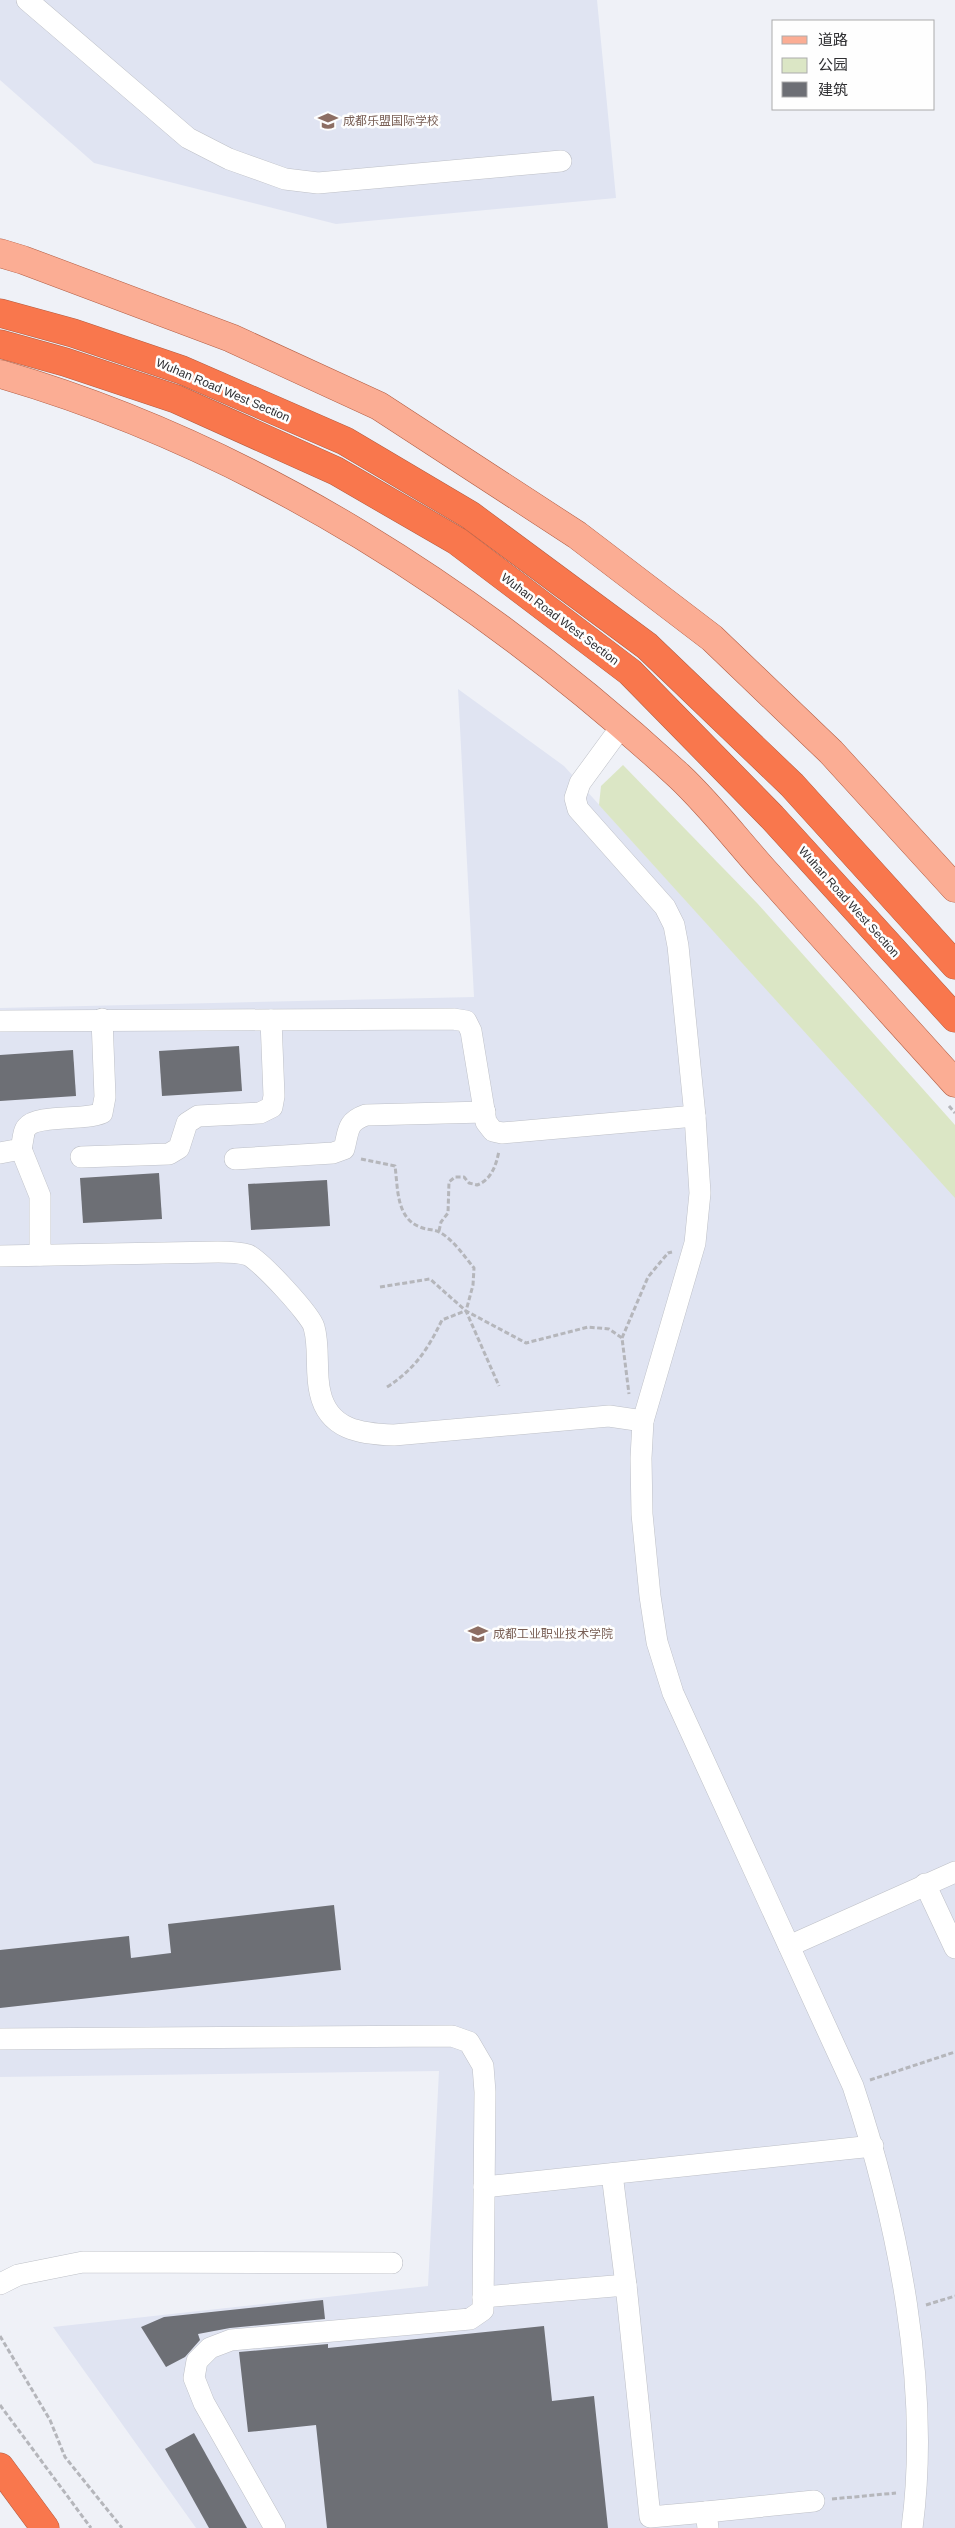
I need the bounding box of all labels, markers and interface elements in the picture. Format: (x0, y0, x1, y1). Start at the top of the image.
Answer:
legend (772, 20, 935, 110)
text: 道路 (818, 31, 848, 48)
text: 公园 (818, 56, 848, 73)
text: 建筑 (818, 81, 848, 98)
school or university icon: 成都乐盟国际学校 (317, 110, 339, 132)
place label: 成都乐盟国际学校 (343, 114, 439, 128)
street label: Wuhan Road West Section (154, 355, 292, 425)
street label: Wuhan Road West Section (498, 570, 622, 668)
street label: Wuhan Road West Section (796, 844, 902, 960)
school or university icon: 成都工业职业技术学院 (467, 1623, 489, 1645)
place label: 成都工业职业技术学院 (493, 1627, 613, 1641)

